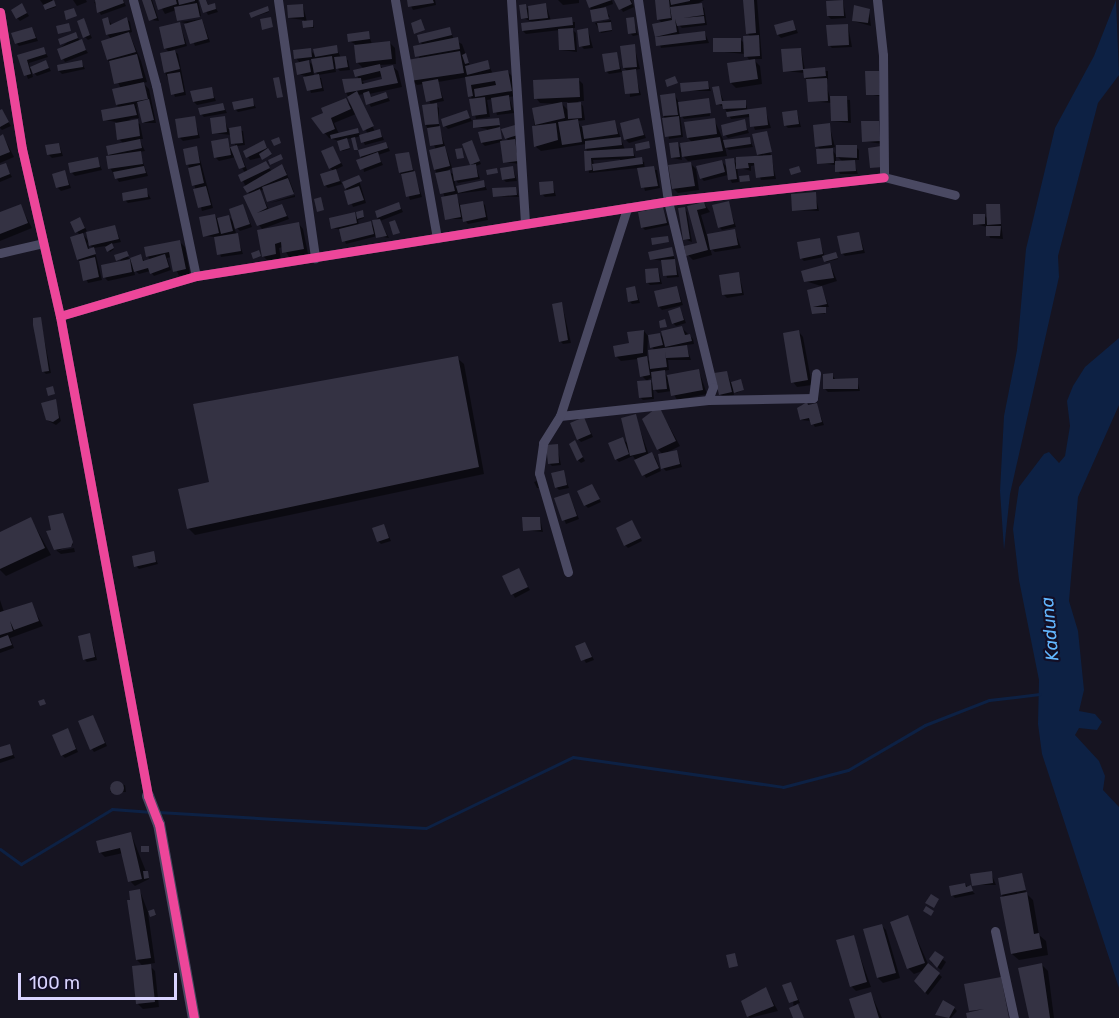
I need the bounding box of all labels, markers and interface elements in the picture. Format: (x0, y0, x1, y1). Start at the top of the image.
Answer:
water label: Kaduna (1036, 596, 1064, 662)
scale bar (21, 961, 180, 999)
text: 100 m (29, 972, 80, 994)

